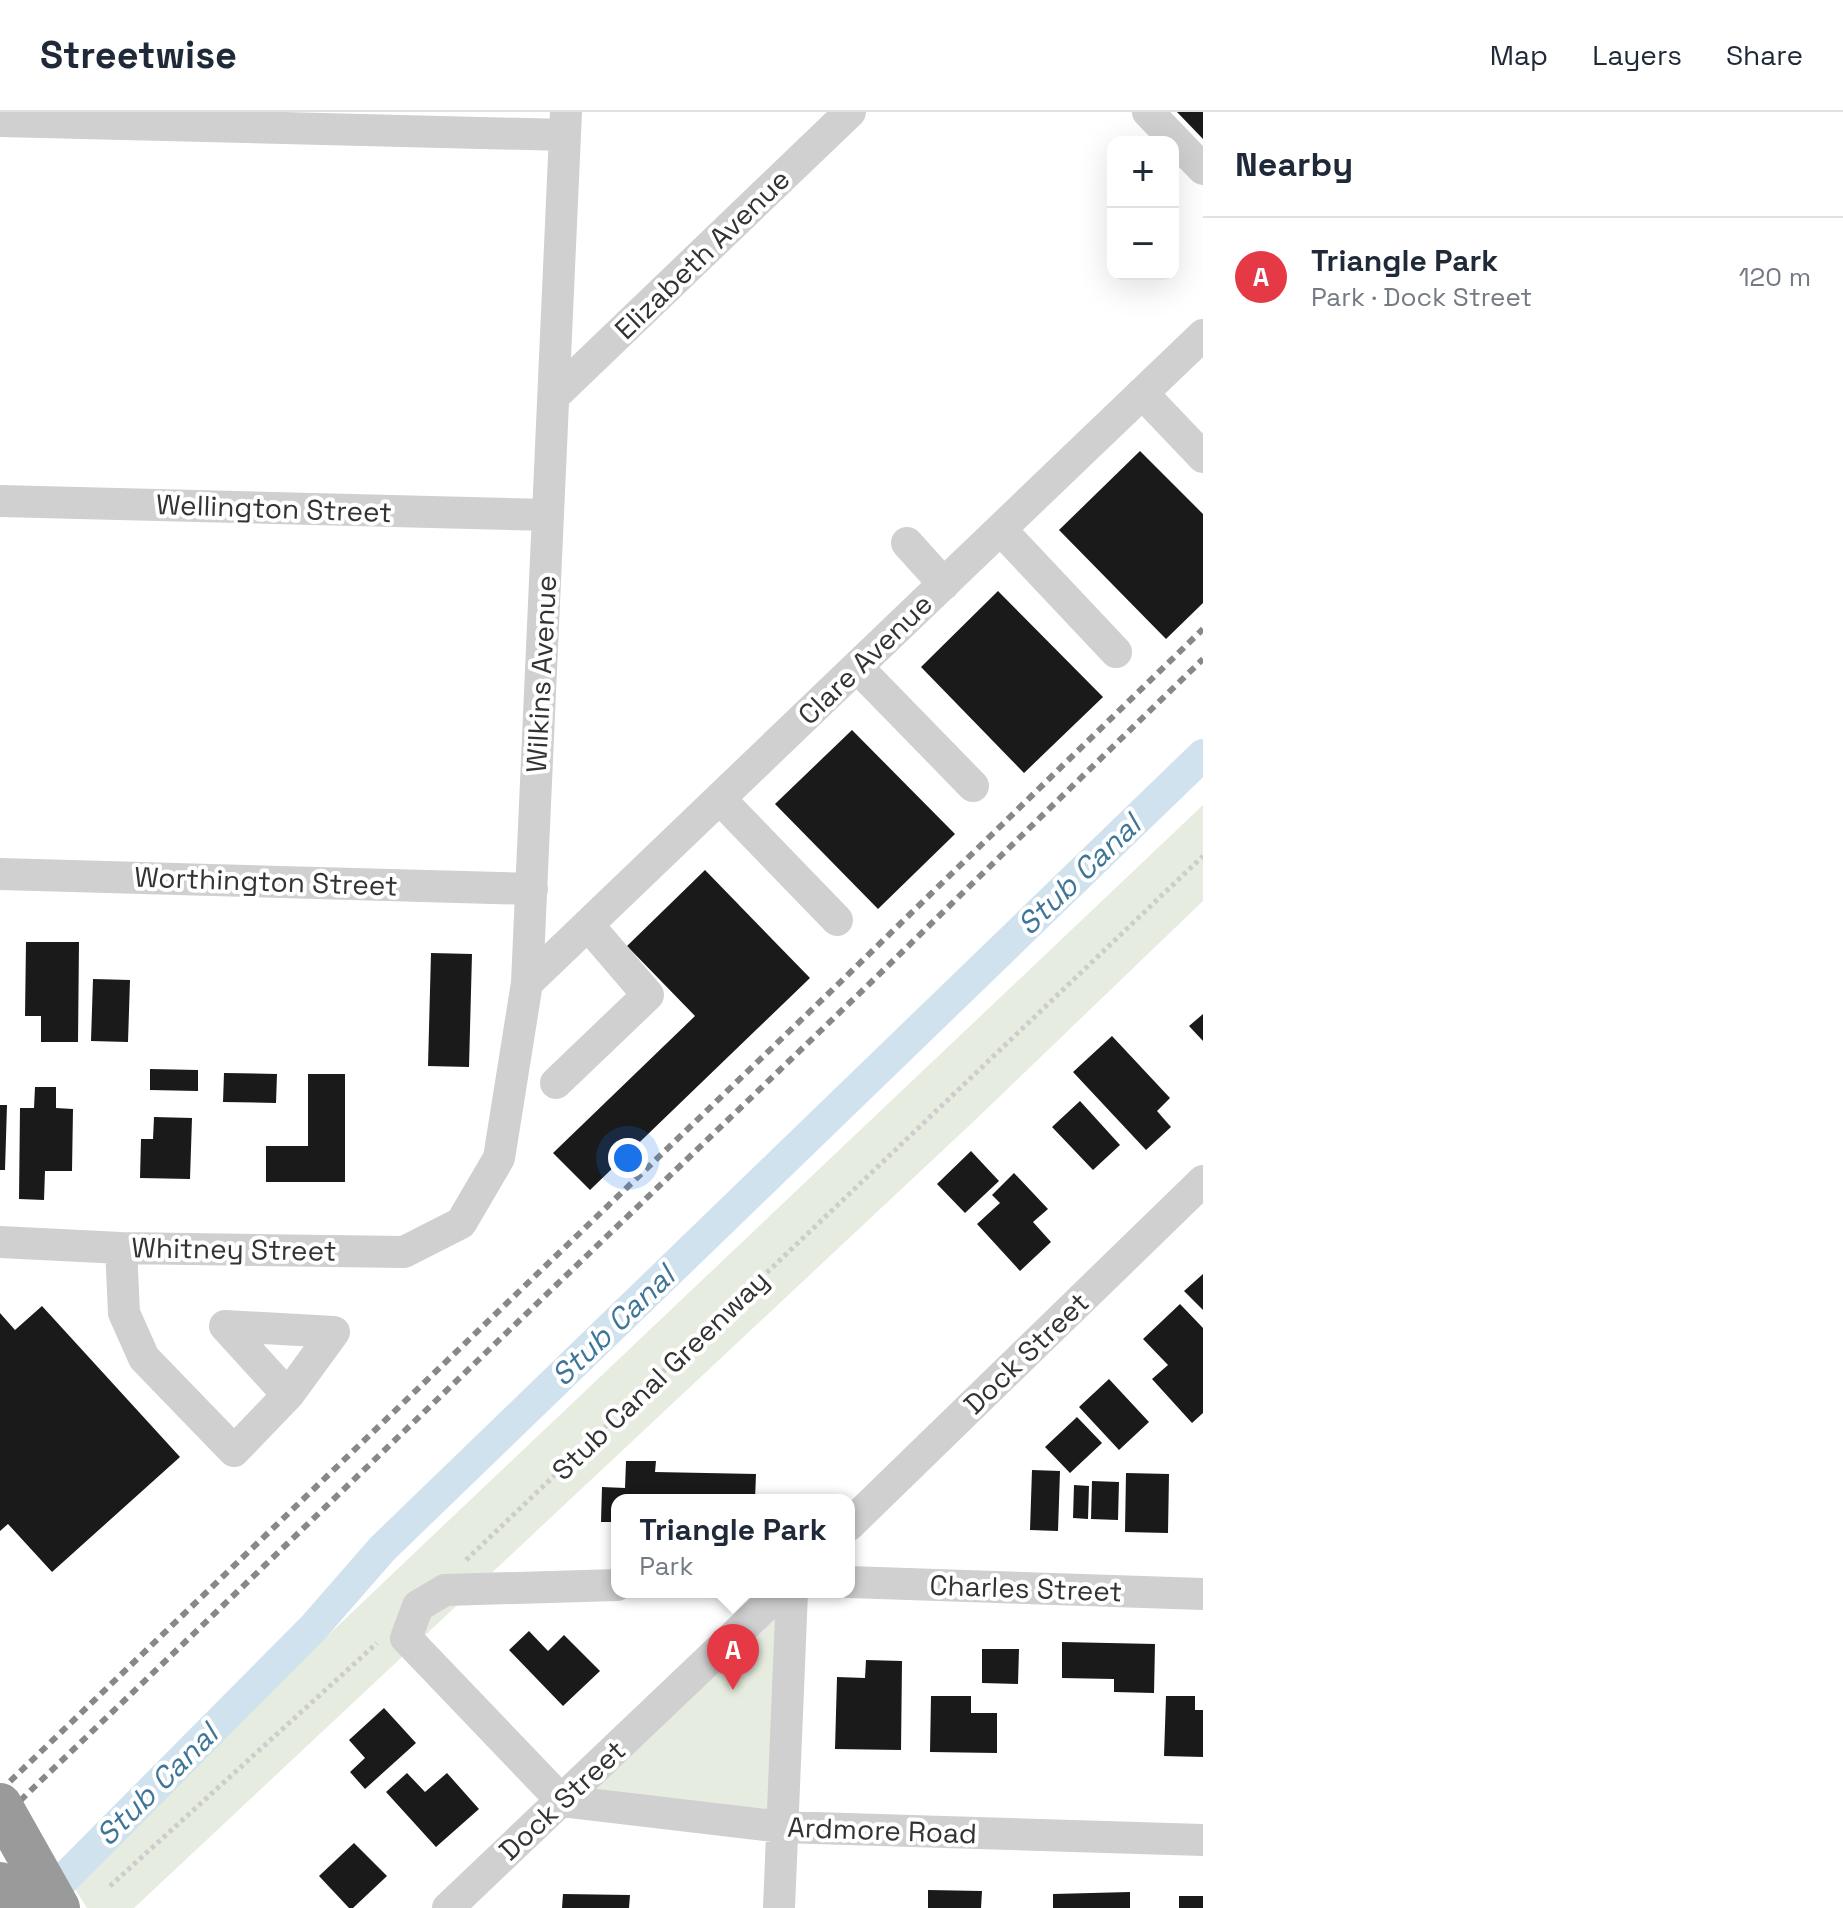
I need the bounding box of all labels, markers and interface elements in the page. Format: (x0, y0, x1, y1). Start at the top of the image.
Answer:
text: Streetwise (40, 31, 237, 79)
text: Map (1490, 37, 1548, 73)
text: Layers (1592, 37, 1682, 73)
text: Share (1726, 37, 1803, 73)
map controls (1107, 136, 1179, 280)
button: + (1107, 136, 1179, 208)
text: Nearby (1235, 143, 1353, 186)
street label: Elizabeth Avenue (607, 161, 797, 347)
button: − (1107, 208, 1179, 280)
text: Triangle Park (1311, 241, 1498, 280)
text: A (1253, 260, 1269, 294)
text: 120 m (1739, 260, 1811, 294)
text: Park · Dock Street (1311, 280, 1532, 314)
street label: Wellington Street (155, 486, 393, 530)
street label: Wilkins Avenue (518, 574, 564, 774)
street label: Clare Avenue (790, 586, 940, 732)
water label: Stub Canal (1009, 804, 1151, 943)
street label: Worthington Street (134, 858, 398, 904)
your location (608, 1138, 648, 1178)
street label: Whitney Street (131, 1229, 337, 1269)
water label: Stub Canal (543, 1255, 685, 1394)
street label: Stub Canal Greenway (544, 1262, 776, 1488)
street label: Dock Street (956, 1284, 1096, 1422)
popup (611, 1494, 855, 1598)
text: Triangle Park (639, 1510, 827, 1549)
text: Park (639, 1549, 693, 1583)
street label: Charles Street (929, 1567, 1123, 1609)
pin: A (707, 1624, 759, 1690)
water label: Stub Canal (87, 1713, 229, 1854)
street label: Dock Street (491, 1732, 633, 1868)
street label: Ardmore Road (787, 1809, 977, 1851)

